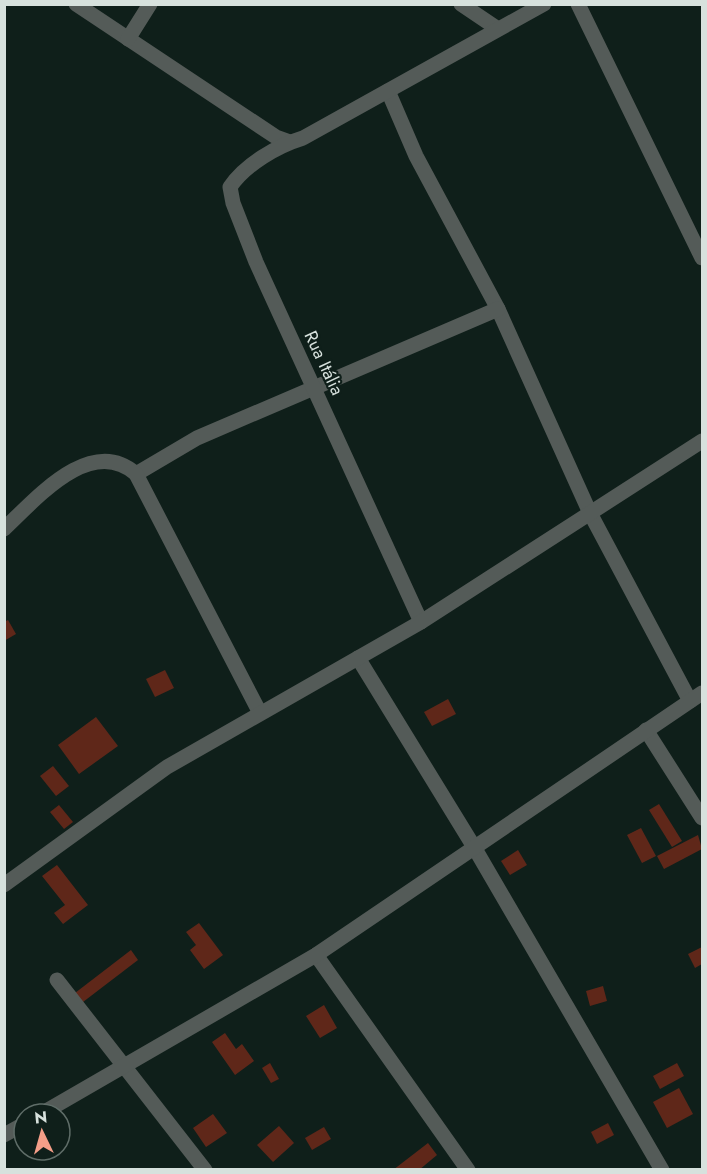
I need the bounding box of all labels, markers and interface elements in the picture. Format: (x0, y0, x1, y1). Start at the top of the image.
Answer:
street label: Rua Itália (298, 326, 350, 400)
north arrow (12, 1102, 72, 1162)
text: N (33, 1106, 48, 1130)

